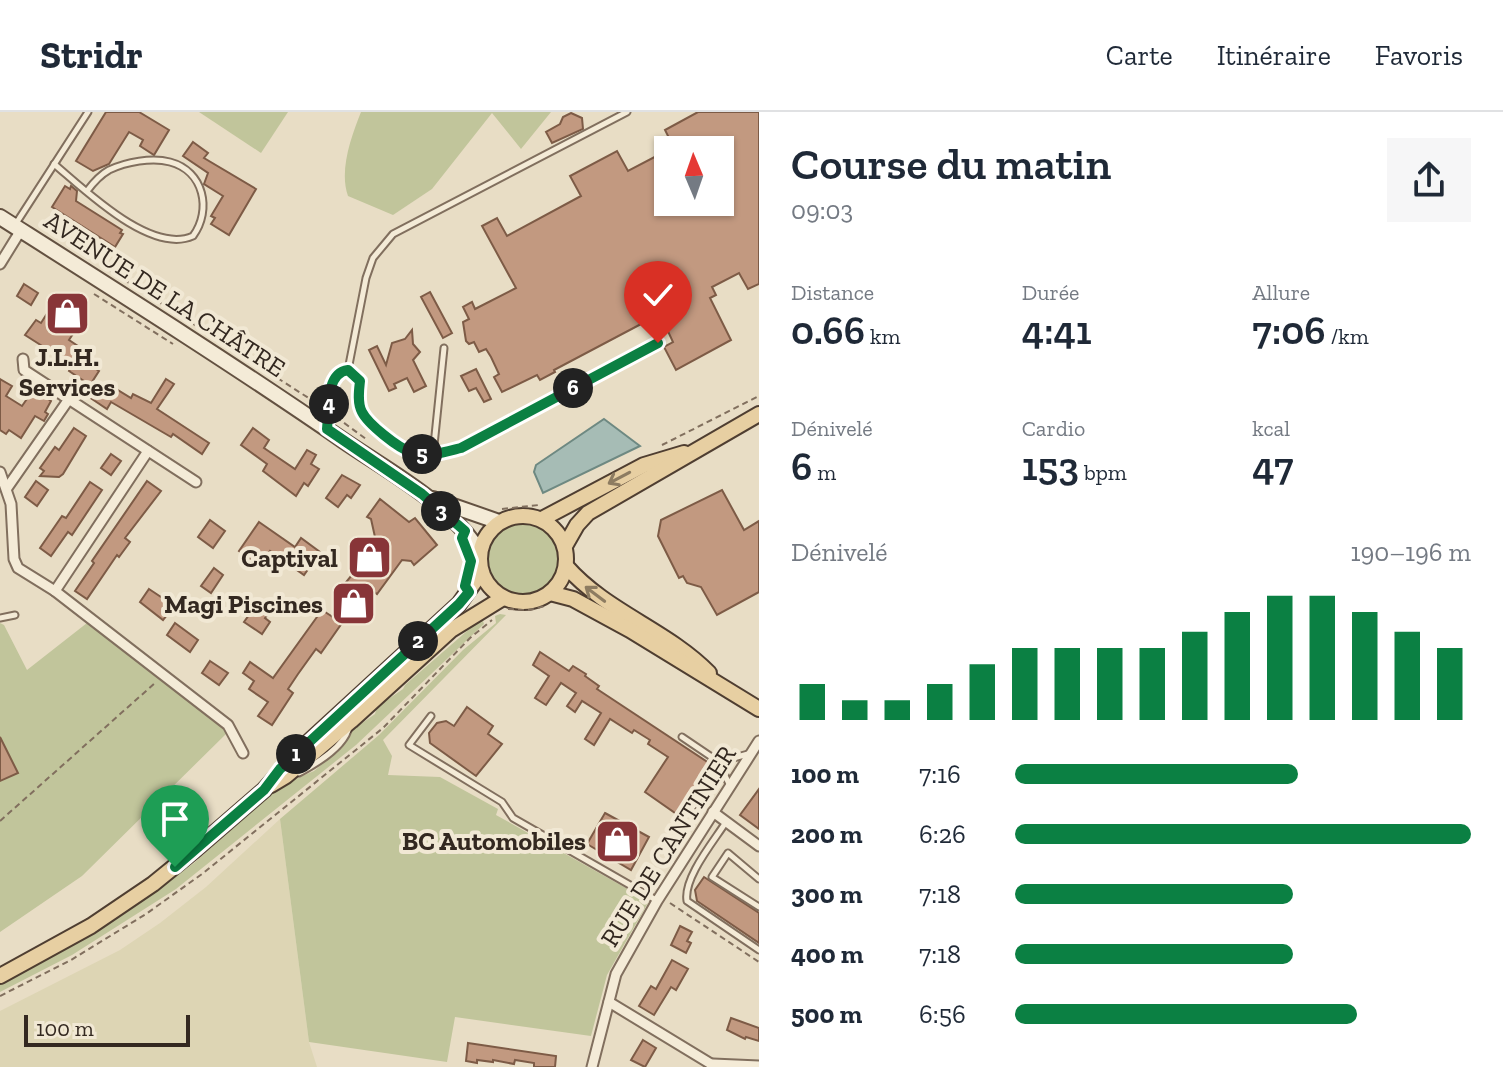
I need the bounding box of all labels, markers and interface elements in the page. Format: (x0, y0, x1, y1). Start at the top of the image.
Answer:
text: Stridr (40, 32, 143, 78)
text: Carte (1106, 39, 1173, 72)
text: Itinéraire (1217, 39, 1331, 72)
text: Favoris (1375, 39, 1463, 72)
north arrow (654, 136, 734, 216)
map controls (654, 136, 734, 216)
text: Course du matin (791, 137, 1111, 190)
button: share (1387, 138, 1471, 222)
text: 09:03 (791, 194, 853, 226)
street label: AVENUE DE LA CHÂTRE (39, 204, 291, 384)
pin (624, 261, 692, 343)
icon: check (636, 273, 680, 317)
text: Distance (791, 279, 874, 306)
text: Durée (1022, 279, 1079, 306)
text: Allure (1252, 279, 1310, 306)
shop icon: J.L.H. Services (43, 290, 91, 338)
text: 0.66 (791, 306, 865, 354)
text: 4:41 (1022, 306, 1092, 354)
text: 7:06 (1252, 306, 1326, 354)
text: km (865, 323, 900, 350)
text: /km (1326, 323, 1369, 350)
place label: J.L.H. Services (19, 341, 115, 403)
pin: 6 (553, 368, 593, 408)
text: 6 (567, 374, 579, 401)
pin: 4 (309, 384, 349, 424)
text: 4 (323, 390, 335, 417)
text: Dénivelé (791, 415, 873, 442)
text: Cardio (1022, 415, 1085, 442)
text: kcal (1252, 415, 1290, 442)
pin: 5 (402, 434, 442, 474)
text: 5 (416, 440, 428, 467)
text: 6 (791, 442, 812, 490)
text: 153 (1022, 442, 1079, 490)
text: 47 (1252, 442, 1293, 490)
text: m (812, 459, 836, 486)
text: bpm (1079, 459, 1127, 486)
one-way arrow (608, 470, 632, 486)
pin: 3 (421, 491, 461, 531)
text: 3 (435, 497, 447, 524)
shop icon: Captival (345, 534, 393, 582)
text: Dénivelé (791, 536, 888, 568)
text: 190–196 m (1351, 536, 1471, 568)
place label: Captival (241, 542, 338, 574)
shop icon: Magi Piscines (330, 580, 378, 628)
one-way arrow (584, 585, 606, 602)
place label: Magi Piscines (164, 588, 323, 620)
pin: 2 (398, 621, 438, 661)
text: 2 (412, 627, 424, 654)
pin: 1 (276, 734, 316, 774)
text: 1 (292, 740, 300, 767)
street label: RUE DE CANTINIER (593, 740, 743, 952)
text: 100 m (791, 758, 859, 790)
text: 7:16 (919, 758, 961, 790)
pin (141, 785, 209, 867)
icon: arrive (153, 797, 197, 841)
shop icon: BC Automobiles (593, 817, 641, 865)
text: 200 m (791, 818, 863, 850)
text: 6:26 (919, 818, 966, 850)
place label: BC Automobiles (402, 825, 586, 857)
text: 300 m (791, 878, 862, 910)
text: 7:18 (919, 878, 961, 910)
text: 400 m (791, 938, 863, 970)
text: 7:18 (919, 938, 961, 970)
text: 500 m (791, 998, 862, 1030)
text: 6:56 (919, 998, 966, 1030)
scale bar (24, 1011, 190, 1047)
text: 100 m (36, 1015, 94, 1042)

